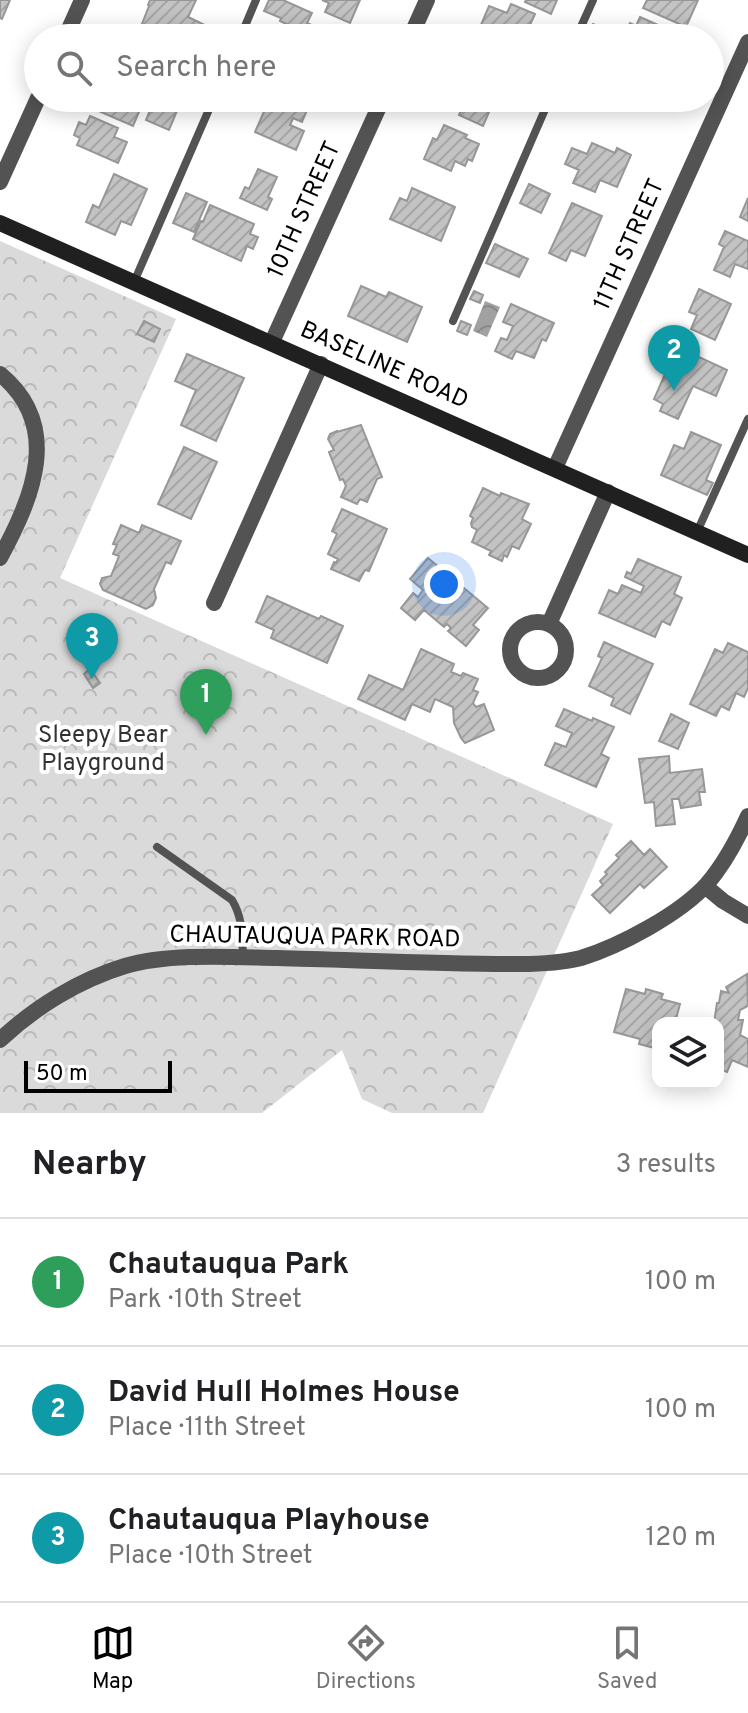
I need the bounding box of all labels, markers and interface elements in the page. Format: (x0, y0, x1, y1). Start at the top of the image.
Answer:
search box (24, 24, 724, 112)
icon: search (52, 46, 96, 90)
text: Search here (116, 50, 276, 87)
street label: 10TH STREET (262, 137, 348, 283)
street label: 11TH STREET (588, 175, 672, 315)
street label: BASELINE ROAD (295, 315, 473, 417)
pin: 2 (648, 325, 700, 391)
your location (424, 564, 464, 604)
pin: 3 (66, 613, 118, 679)
pin: 1 (180, 669, 232, 735)
park label: Sleepy Bear Playground (38, 721, 168, 779)
street label: CHAUTAUQUA PARK ROAD (169, 920, 461, 956)
map controls (652, 1017, 724, 1089)
button: layers (652, 1017, 724, 1089)
scale bar (24, 1057, 172, 1093)
text: 50 m (36, 1061, 88, 1088)
text: Nearby (32, 1144, 147, 1187)
text: 3 results (616, 1149, 716, 1182)
text: Chautauqua Park (108, 1247, 349, 1284)
text: 1 (53, 1266, 63, 1299)
text: 100 m (645, 1266, 716, 1299)
text: Park · 10th Street (108, 1284, 302, 1317)
text: David Hull Holmes House (108, 1375, 460, 1412)
text: 2 (50, 1394, 66, 1427)
text: 100 m (645, 1394, 716, 1427)
text: Place · 11th Street (108, 1412, 306, 1445)
text: Chautauqua Playhouse (108, 1503, 430, 1540)
text: 3 (50, 1522, 66, 1555)
text: 120 m (646, 1522, 716, 1555)
text: Place · 10th Street (108, 1540, 313, 1573)
tab: Map (91, 1621, 135, 1696)
tab: Directions (316, 1621, 416, 1696)
tab: Saved (597, 1621, 657, 1696)

